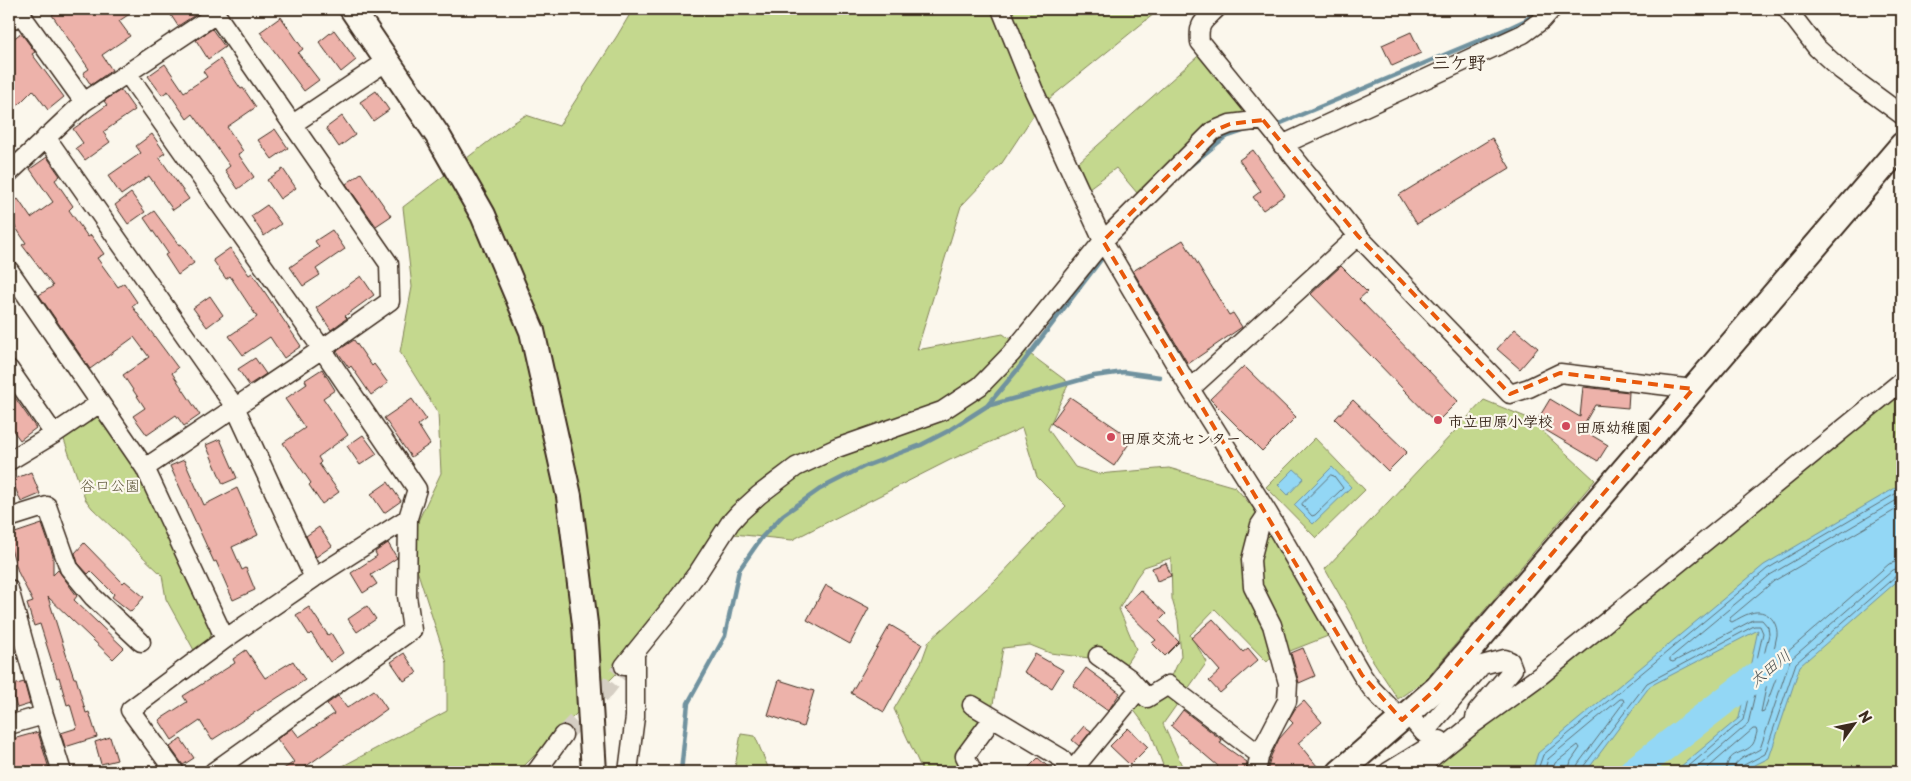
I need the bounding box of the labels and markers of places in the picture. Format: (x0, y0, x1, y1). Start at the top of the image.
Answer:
place label: 市立田原小学校 (1448, 409, 1553, 432)
marker: 市立田原小学校 (1432, 414, 1444, 426)
place label: 田原幼稚園 (1576, 415, 1651, 438)
marker: 田原幼稚園 (1560, 420, 1572, 432)
place label: 田原交流センター (1121, 426, 1241, 449)
marker: 田原交流センター (1105, 431, 1117, 443)

